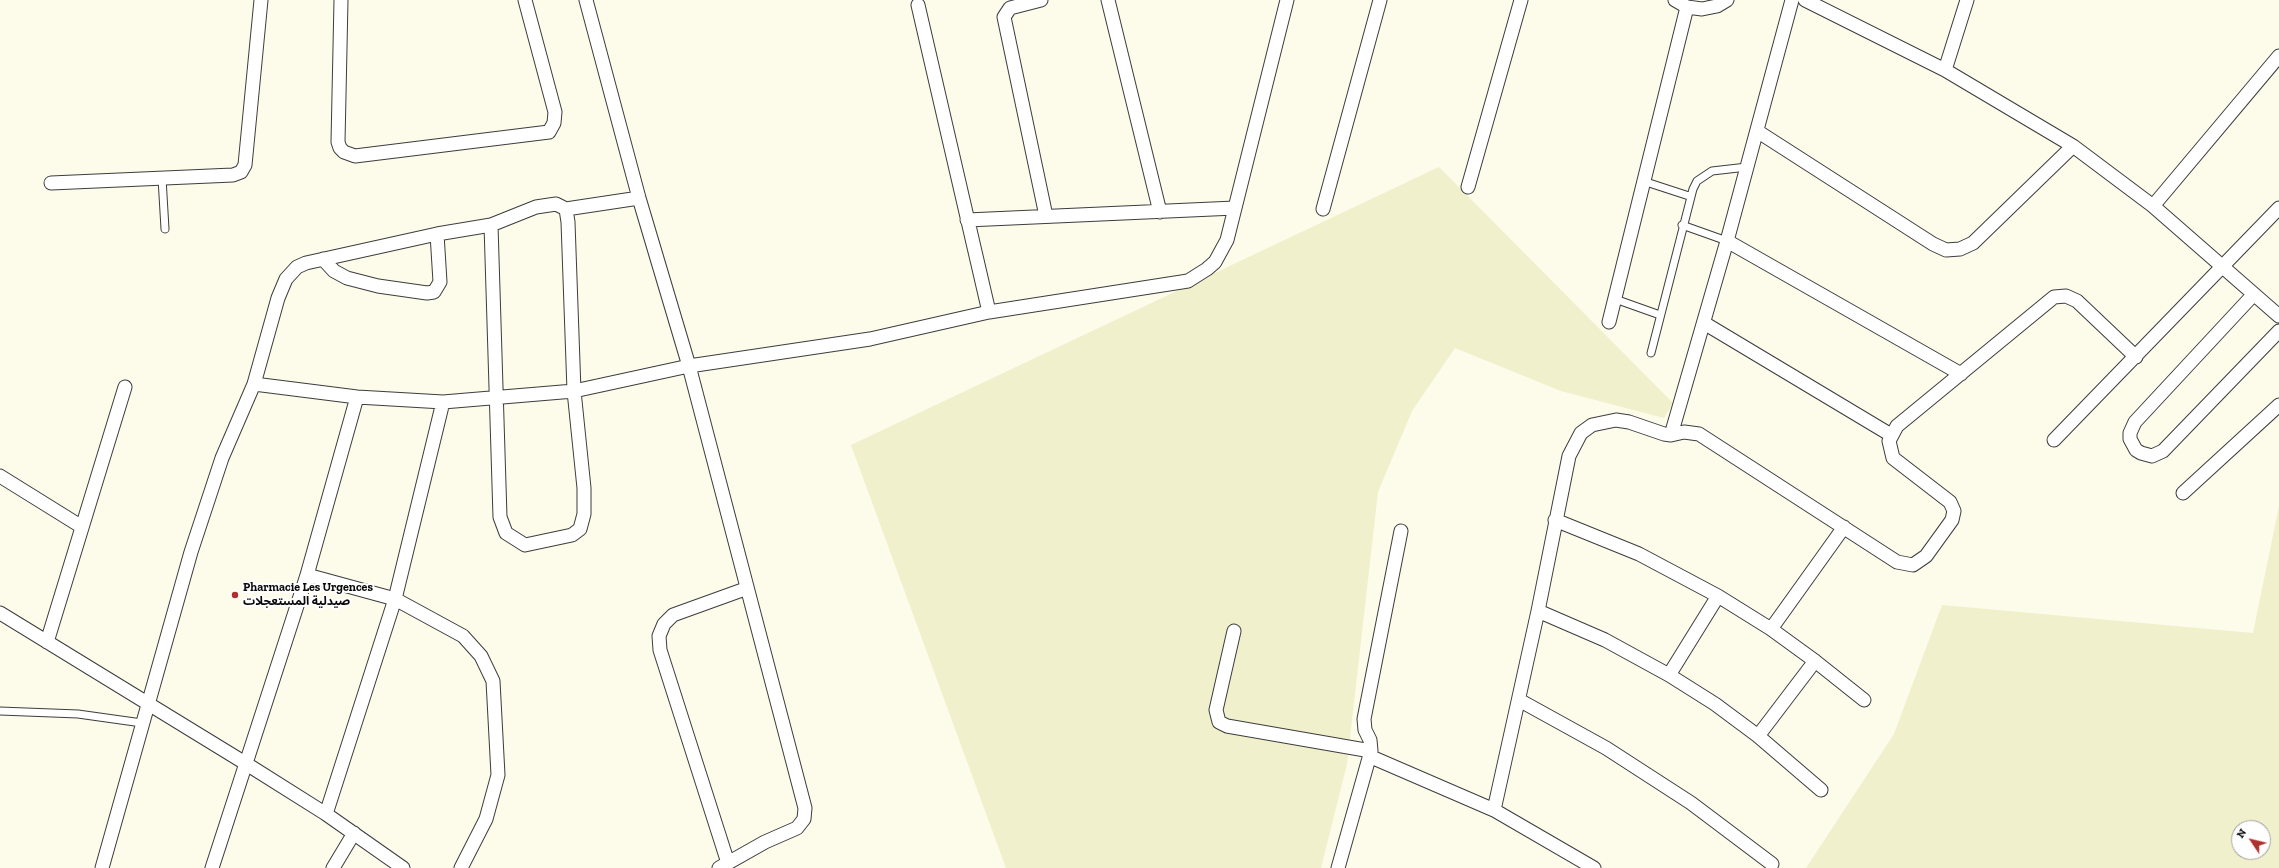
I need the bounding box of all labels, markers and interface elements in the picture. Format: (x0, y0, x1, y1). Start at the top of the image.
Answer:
place label: Pharmacie Les Urgences صيدلية المستعجلات (243, 581, 373, 609)
marker: Pharmacie Les Urgences صيدلية المستعجلات (230, 590, 240, 600)
north arrow (2231, 820, 2271, 860)
text: N (2234, 826, 2249, 841)

